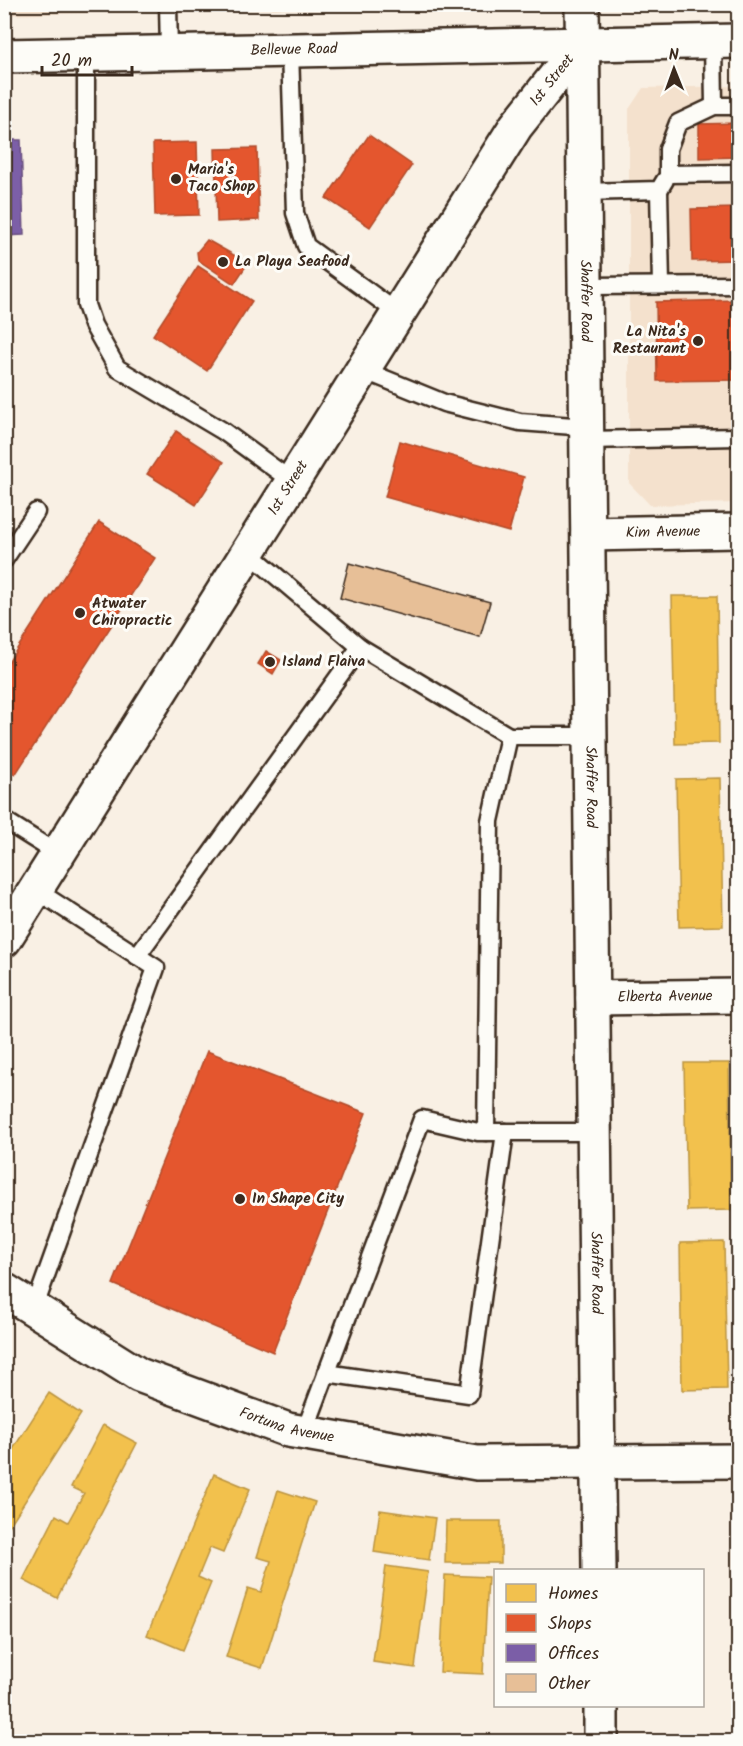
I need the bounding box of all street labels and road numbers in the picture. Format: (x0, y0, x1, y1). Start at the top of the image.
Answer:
street label: Bellevue Road (250, 37, 338, 63)
street label: 1st Street (524, 49, 581, 112)
street label: Shaffer Road (573, 260, 598, 343)
street label: 1st Street (262, 456, 315, 520)
street label: Kim Avenue (625, 520, 701, 545)
street label: Shaffer Road (578, 746, 603, 829)
street label: Elberta Avenue (617, 984, 713, 1010)
street label: Shaffer Road (583, 1232, 608, 1315)
street label: Fortuna Avenue (236, 1401, 336, 1450)

